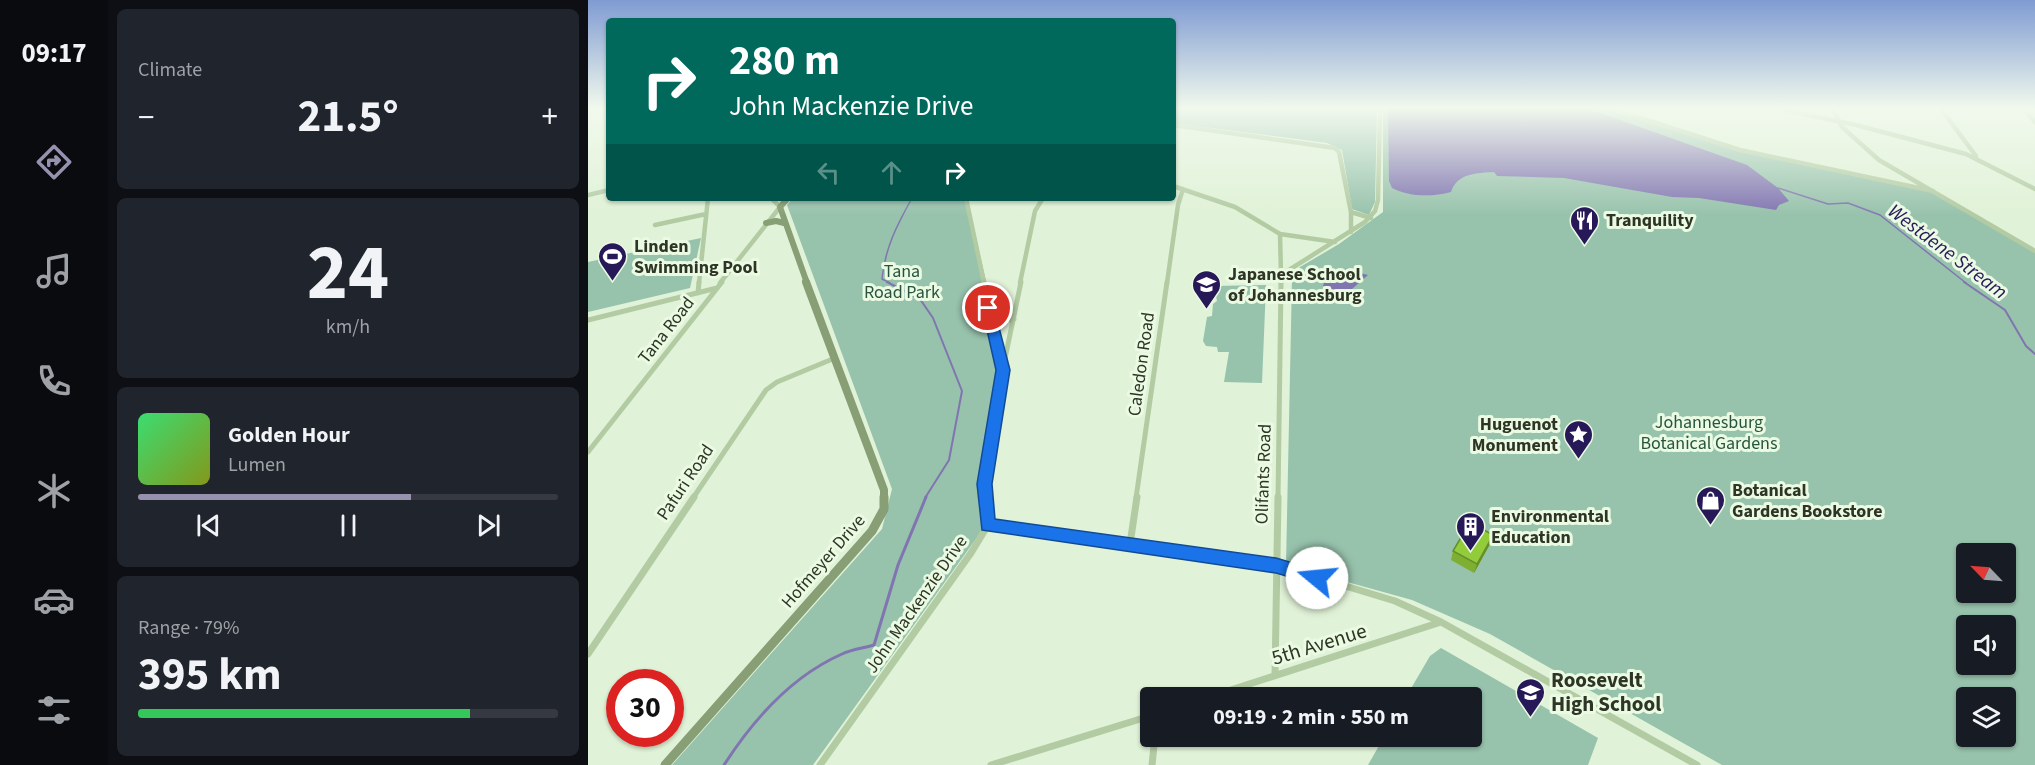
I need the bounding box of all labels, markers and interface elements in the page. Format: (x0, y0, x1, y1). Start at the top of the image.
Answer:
text: 280 m (729, 31, 840, 91)
text: 09:17 (21, 34, 87, 73)
icon: right (630, 42, 708, 120)
text: Climate (138, 56, 202, 84)
text: 21.5° (297, 85, 399, 149)
text: John Mackenzie Drive (729, 87, 973, 126)
text: − (138, 94, 154, 141)
text: + (542, 94, 558, 141)
icon: directions (33, 141, 75, 183)
icon: left (812, 156, 845, 189)
icon: ahead (875, 156, 908, 189)
icon: right (938, 156, 971, 189)
water label: Westdene Stream (1882, 198, 2013, 306)
restaurant icon: Tranquility (1569, 204, 1601, 246)
place label: Tranquility (1606, 208, 1694, 233)
text: 24 (307, 218, 389, 329)
place label: Linden Swimming Pool (634, 234, 758, 280)
sports icon: Linden Swimming Pool (597, 240, 629, 282)
icon: music (33, 250, 75, 292)
park label: Tana Road Park (864, 259, 940, 305)
place label: Japanese School of Johannesburg (1228, 262, 1362, 308)
school or university icon: Japanese School of Johannesburg (1191, 268, 1223, 310)
pin (962, 282, 1013, 333)
icon: arrive (971, 291, 1004, 324)
street label: Tana Road (632, 292, 700, 369)
street label: Caledon Road (1122, 310, 1161, 418)
text: km/h (326, 313, 370, 341)
icon: phone (33, 360, 75, 402)
park label: Johannesburg Botanical Gardens (1641, 410, 1777, 456)
place label: Huguenot Monument (1472, 412, 1558, 458)
place icon: Huguenot Monument (1563, 418, 1595, 460)
text: Golden Hour (228, 419, 350, 451)
street label: Olifants Road (1249, 423, 1278, 525)
street label: Pafuri Road (651, 439, 720, 525)
text: Lumen (228, 451, 286, 479)
icon: climate (33, 470, 75, 512)
place label: Botanical Gardens Bookstore (1732, 478, 1883, 524)
shop icon: Botanical Gardens Bookstore (1695, 484, 1727, 526)
place label: Environmental Education (1491, 504, 1609, 550)
icon: previous (192, 509, 225, 542)
icon: pause (332, 509, 365, 542)
icon: next (472, 509, 505, 542)
street label: Hofmeyer Drive (776, 509, 871, 614)
building icon: Environmental Education (1454, 510, 1486, 552)
street label: John Mackenzie Drive (859, 530, 973, 678)
north arrow (1956, 543, 2016, 603)
map controls (1956, 543, 2016, 747)
position arrow (1285, 546, 1349, 610)
icon: car (33, 579, 75, 621)
text: Range · 79% (138, 614, 239, 642)
street label: 5th Avenue (1268, 615, 1370, 673)
button: sound (1956, 615, 2016, 675)
text: 395 km (138, 643, 282, 707)
place label: Roosevelt High School (1551, 665, 1661, 719)
speed limit sign: 30 (606, 669, 684, 747)
school or university icon: Roosevelt High School (1514, 676, 1546, 718)
button: layers (1956, 687, 2016, 747)
icon: filters (33, 689, 75, 731)
text: 09:19 · 2 min · 550 m (1213, 701, 1409, 733)

